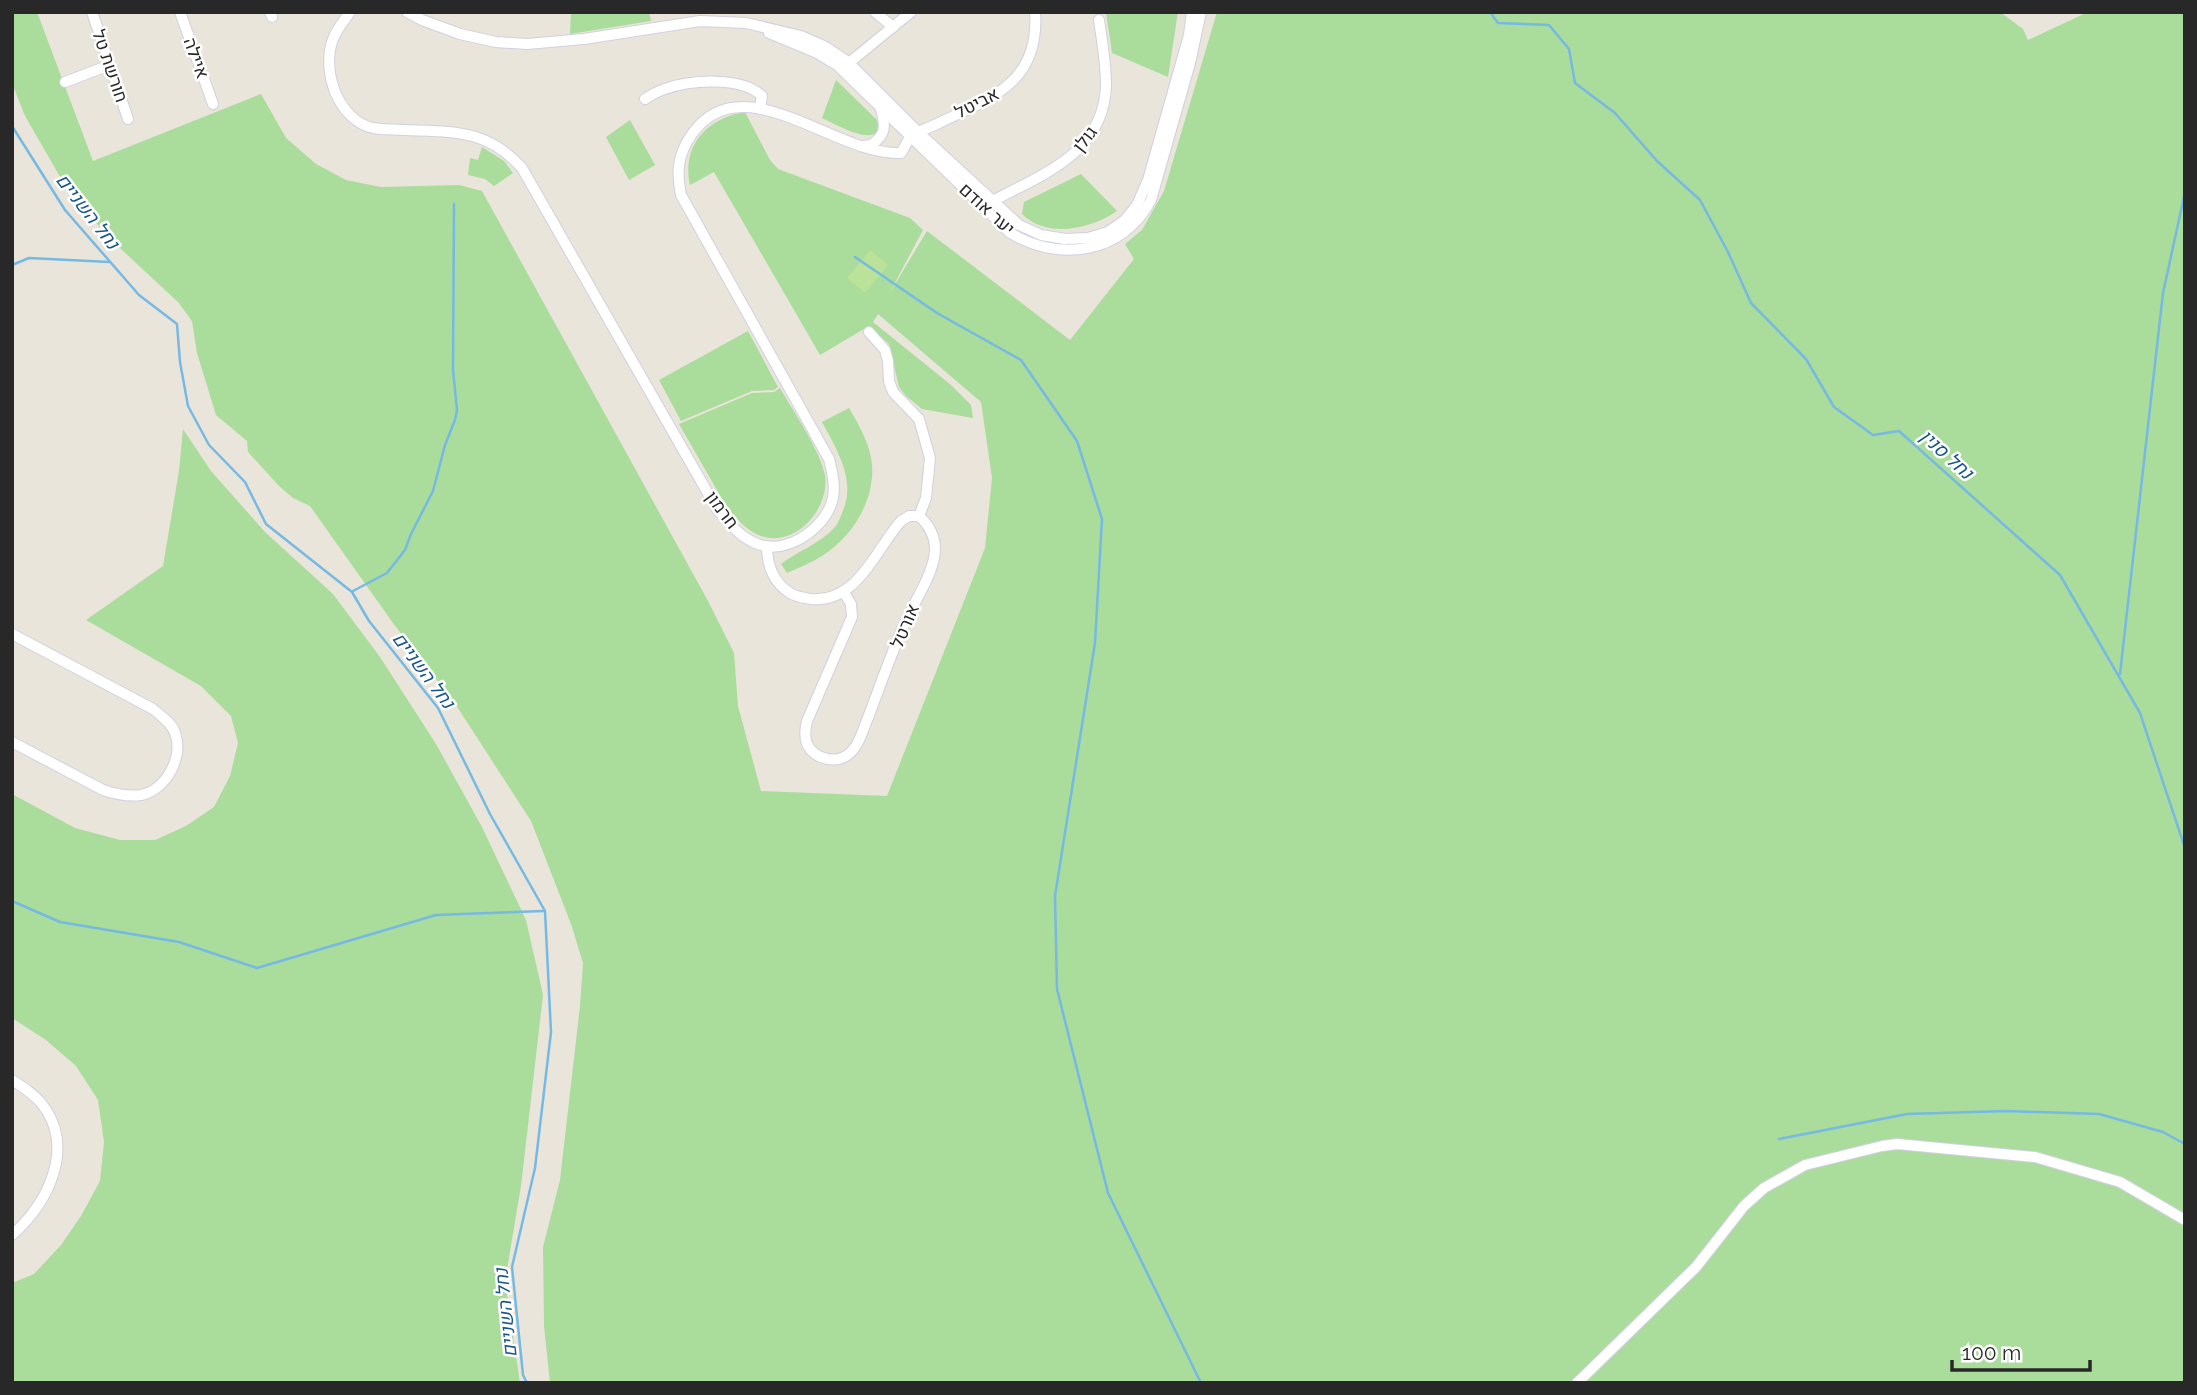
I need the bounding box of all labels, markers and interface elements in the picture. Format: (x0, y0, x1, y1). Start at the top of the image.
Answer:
street label: חורשת טל (88, 27, 133, 105)
street label: איילה (179, 34, 214, 81)
street label: אביטל (951, 83, 1002, 123)
street label: גולן (1068, 122, 1101, 156)
water label: נחל השניים (52, 169, 125, 254)
street label: יער אודם (955, 178, 1019, 239)
water label: נחל סנין (1916, 425, 1979, 484)
street label: חרמון (701, 487, 743, 533)
street label: אורטל (886, 601, 923, 651)
water label: נחל השניים (388, 628, 460, 713)
water label: נחל השניים (489, 1266, 521, 1359)
scale bar (1952, 1328, 2090, 1372)
text: 100 m (1962, 1340, 2021, 1365)

